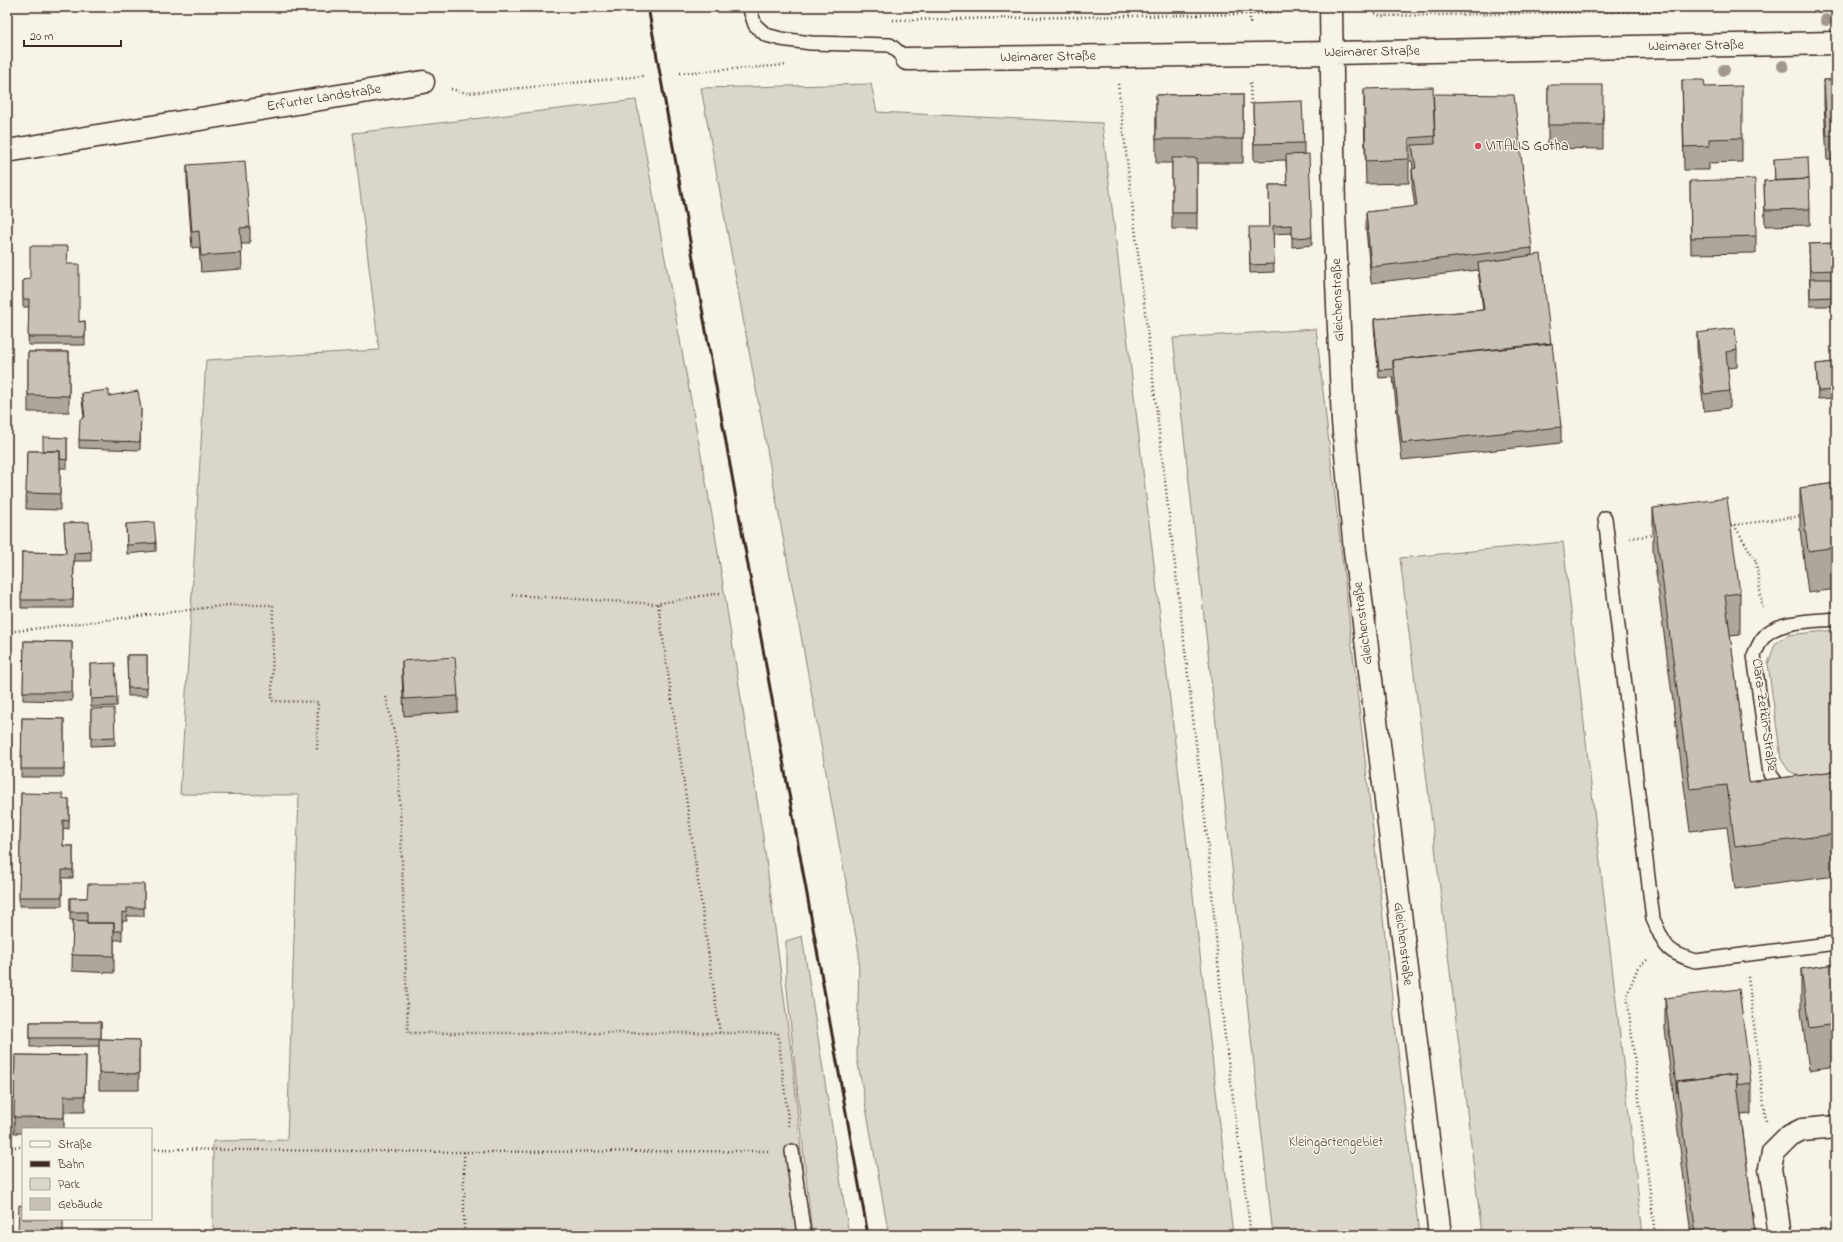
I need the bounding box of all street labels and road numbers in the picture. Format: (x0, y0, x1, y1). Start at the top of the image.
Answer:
street label: Weimarer Straße (1648, 35, 1745, 57)
street label: Weimarer Straße (1324, 41, 1421, 63)
street label: Weimarer Straße (1000, 46, 1097, 68)
street label: Erfurter Landstraße (265, 78, 383, 117)
street label: Gleichenstraße (1326, 257, 1350, 342)
street label: Gleichenstraße (1347, 580, 1378, 666)
street label: Clara-Zetkin-Straße (1746, 657, 1782, 773)
street label: Gleichenstraße (1388, 901, 1419, 987)

